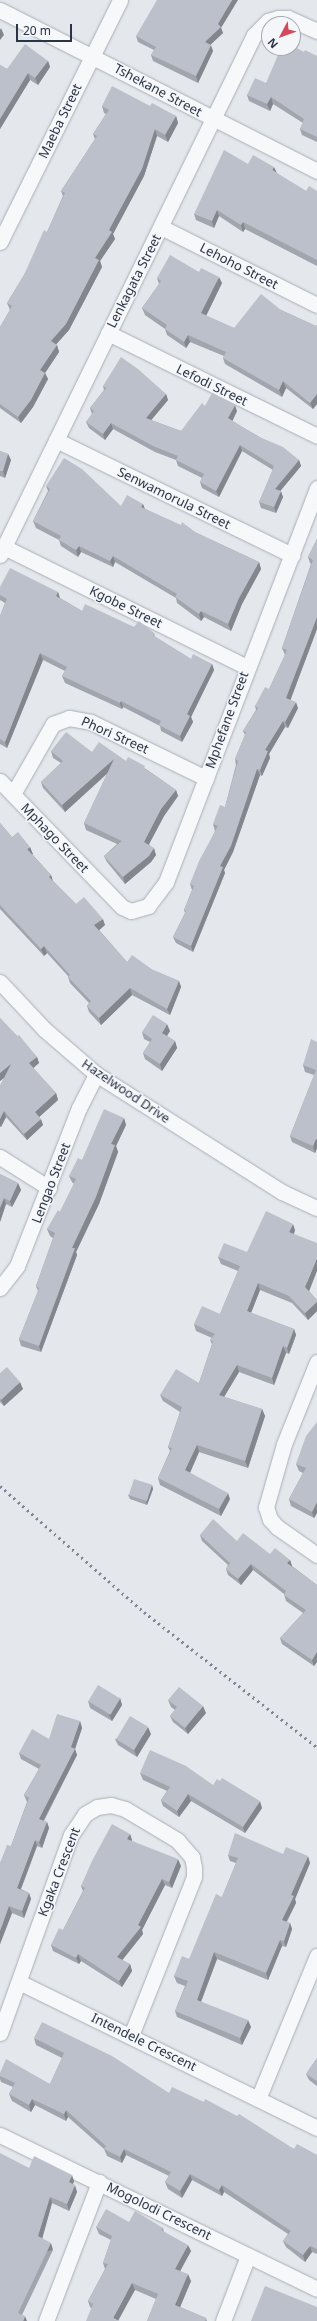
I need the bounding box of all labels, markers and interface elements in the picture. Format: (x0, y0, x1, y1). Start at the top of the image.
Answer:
scale bar (18, 16, 74, 42)
north arrow (261, 16, 301, 56)
text: 20 m (23, 22, 51, 39)
text: N (264, 35, 281, 52)
street label: Tshekane Street (111, 60, 205, 120)
street label: Maeba Street (35, 81, 85, 161)
street label: Lenkagata Street (104, 231, 164, 331)
street label: Lehoho Street (197, 240, 281, 292)
street label: Lefodi Street (174, 361, 250, 409)
street label: Senwamorula Street (115, 464, 233, 532)
street label: Kgobe Street (87, 583, 165, 631)
street label: Mphefane Street (202, 669, 252, 771)
street label: Phori Street (79, 713, 151, 757)
street label: Mphago Street (18, 800, 92, 876)
street label: Hazelwood Drive (79, 1056, 173, 1126)
street label: Lengao Street (28, 1141, 74, 1225)
street label: Kgaka Crescent (35, 1825, 83, 1919)
street label: Intendele Crescent (89, 2010, 199, 2074)
street label: Mogolodi Crescent (104, 2179, 214, 2243)

